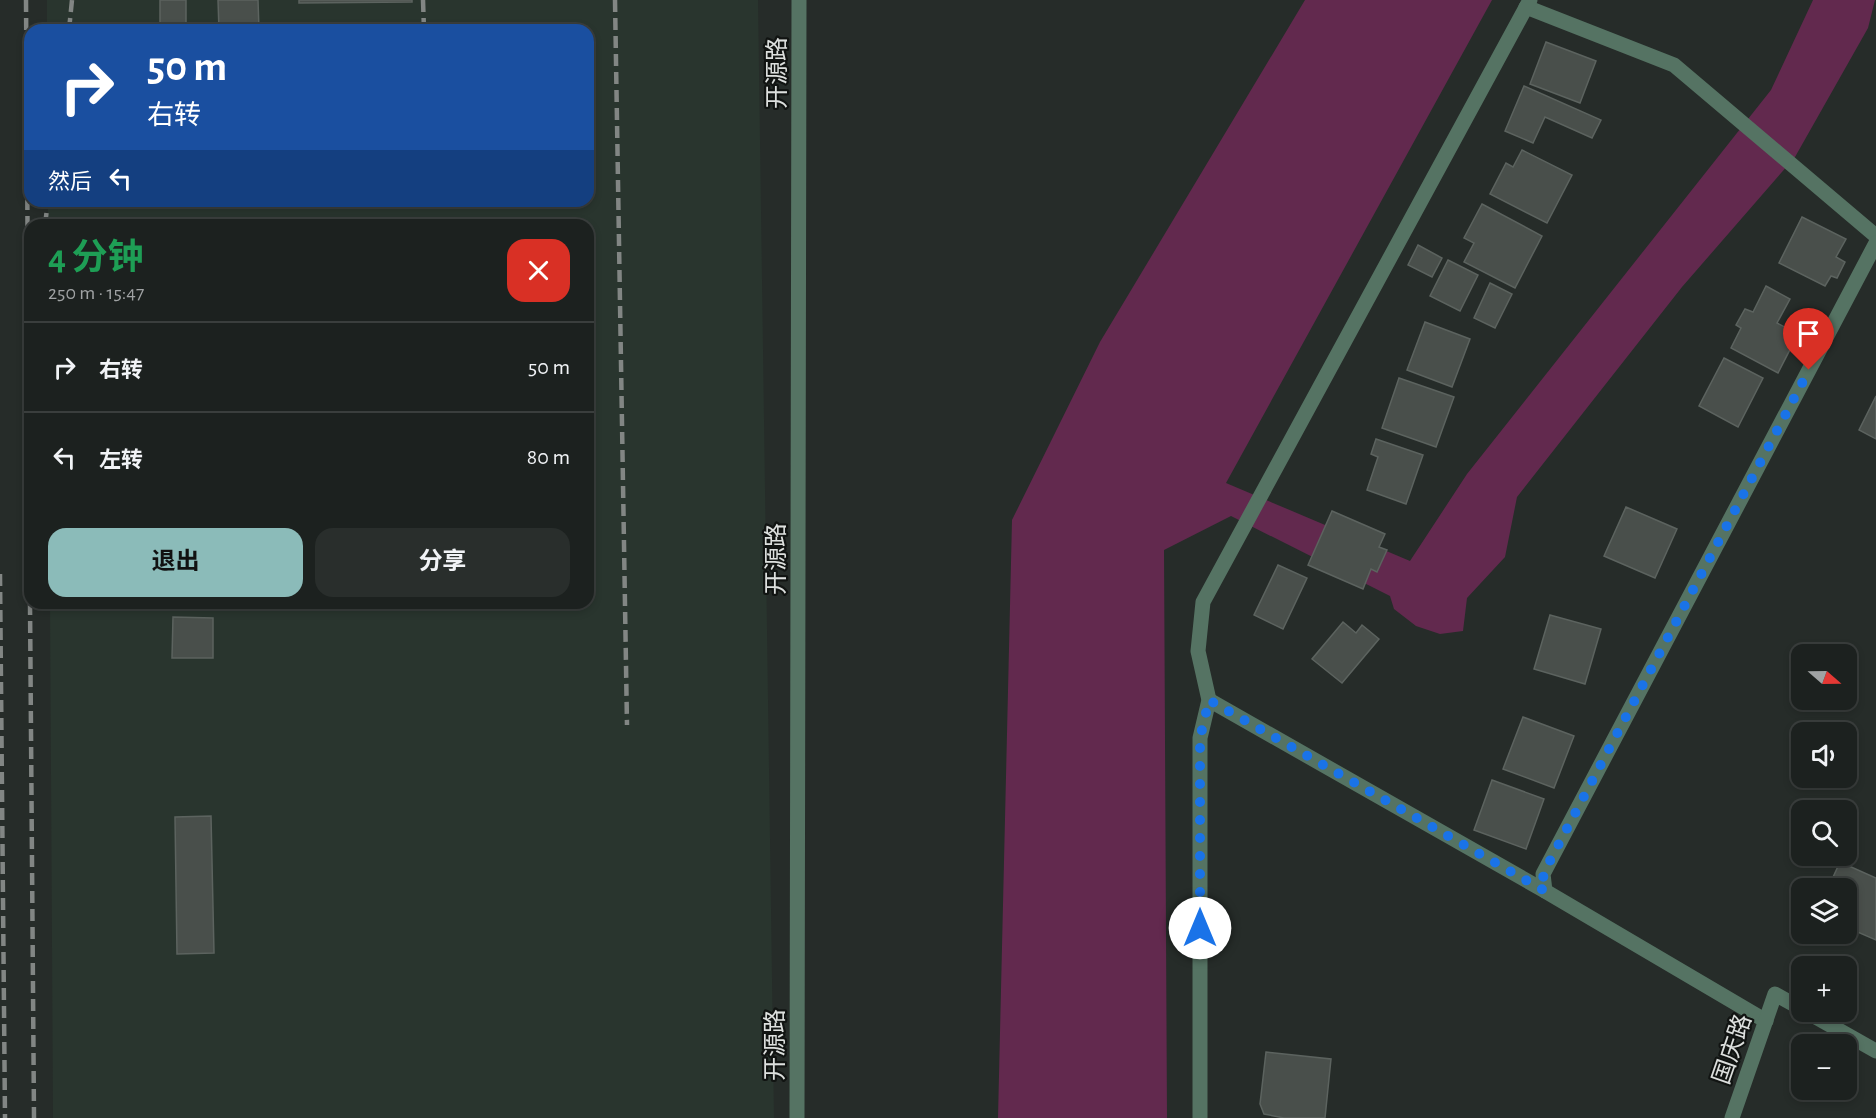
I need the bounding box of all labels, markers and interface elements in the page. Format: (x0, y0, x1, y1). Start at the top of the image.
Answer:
street label: 开源路 (764, 37, 790, 109)
text: 50 m (147, 46, 227, 88)
icon: right (48, 48, 126, 126)
text: 右转 (147, 102, 201, 129)
icon: left (104, 162, 137, 195)
text: 然后 (48, 171, 92, 193)
button: close (507, 239, 570, 302)
text: 4 分钟 (48, 240, 144, 276)
text: 250 m · 15:47 (48, 283, 144, 303)
pin (1783, 308, 1834, 370)
icon: arrive (1792, 317, 1825, 350)
icon: right (48, 351, 81, 384)
text: 50 m (528, 356, 570, 378)
text: 右转 (99, 359, 143, 381)
icon: left (48, 441, 81, 474)
text: 80 m (527, 446, 570, 468)
text: 左转 (99, 449, 143, 471)
street label: 开源路 (763, 523, 789, 595)
button: 退出 (48, 528, 303, 597)
button: 分享 (315, 528, 570, 597)
north arrow (1791, 644, 1857, 710)
map controls (1791, 644, 1857, 1100)
button: sound (1791, 722, 1857, 788)
button: search (1791, 800, 1857, 866)
button: layers (1791, 878, 1857, 944)
position arrow (1168, 896, 1232, 960)
button: + (1791, 956, 1857, 1022)
street label: 开源路 (762, 1009, 788, 1081)
street label: 国庆路 (1708, 1011, 1756, 1087)
button: − (1791, 1034, 1857, 1100)

